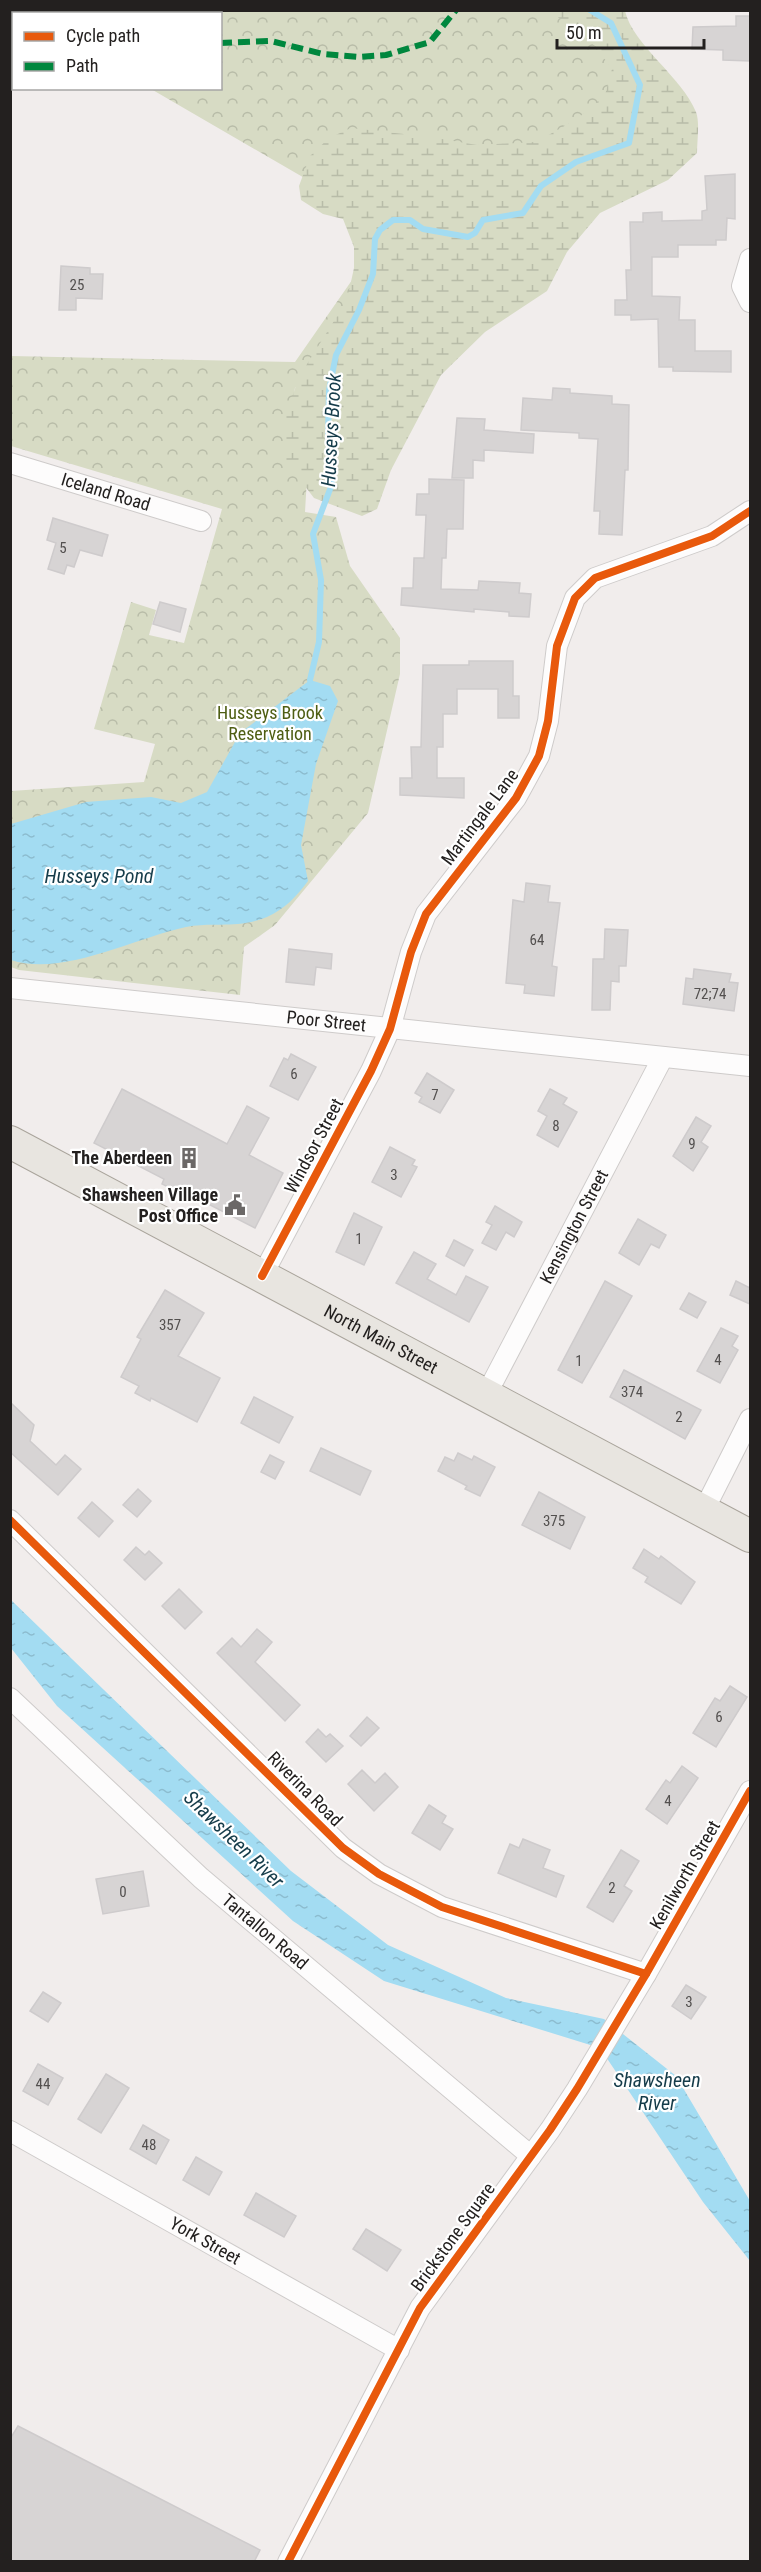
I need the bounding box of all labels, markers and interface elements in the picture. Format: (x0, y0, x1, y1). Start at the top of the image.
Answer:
legend (12, 12, 222, 90)
scale bar (557, 12, 704, 50)
text: 50 m (566, 22, 601, 43)
text: Cycle path (66, 25, 140, 46)
text: Path (66, 55, 99, 76)
house number: 25 (70, 276, 84, 294)
water label: Husseys Brook (316, 371, 346, 488)
street label: Iceland Road (59, 468, 153, 515)
house number: 5 (59, 539, 67, 557)
park label: Husseys Brook Reservation (217, 702, 323, 744)
street label: Martingale Lane (437, 765, 523, 869)
water label: Husseys Pond (45, 864, 154, 888)
house number: 64 (530, 931, 544, 949)
house number: 72;74 (694, 985, 726, 1003)
street label: Poor Street (286, 1006, 367, 1035)
house number: 6 (290, 1065, 298, 1083)
house number: 7 (431, 1086, 439, 1104)
street label: Windsor Street (280, 1095, 347, 1197)
house number: 8 (552, 1117, 560, 1135)
house number: 9 (688, 1135, 696, 1153)
building icon: The Aberdeen (177, 1146, 201, 1170)
place label: The Aberdeen (72, 1147, 172, 1168)
house number: 3 (390, 1166, 398, 1184)
street label: Kensington Street (535, 1166, 612, 1287)
place label: Shawsheen Village Post Office (82, 1184, 218, 1226)
public building icon: Shawsheen Village Post Office (223, 1193, 247, 1217)
house number: 1 (355, 1230, 363, 1248)
street label: North Main Street (321, 1300, 441, 1378)
house number: 357 (159, 1316, 181, 1334)
house number: 4 (714, 1351, 722, 1369)
house number: 1 (575, 1352, 583, 1370)
house number: 374 (621, 1383, 643, 1401)
house number: 2 (675, 1408, 683, 1426)
house number: 375 (543, 1512, 565, 1530)
house number: 6 (715, 1708, 723, 1726)
street label: Riverina Road (264, 1747, 347, 1830)
water label: Shawsheen River (179, 1785, 290, 1893)
house number: 4 (664, 1792, 672, 1810)
street label: Kenilworth Street (645, 1817, 724, 1933)
house number: 2 (608, 1879, 616, 1897)
house number: 0 (119, 1883, 127, 1901)
street label: Tantallon Road (218, 1889, 313, 1974)
house number: 3 (685, 1993, 693, 2011)
water label: Shawsheen River (613, 2068, 701, 2115)
house number: 44 (36, 2075, 50, 2093)
house number: 48 (142, 2136, 156, 2154)
street label: Brickstone Square (406, 2178, 499, 2295)
street label: York Street (166, 2212, 245, 2269)

